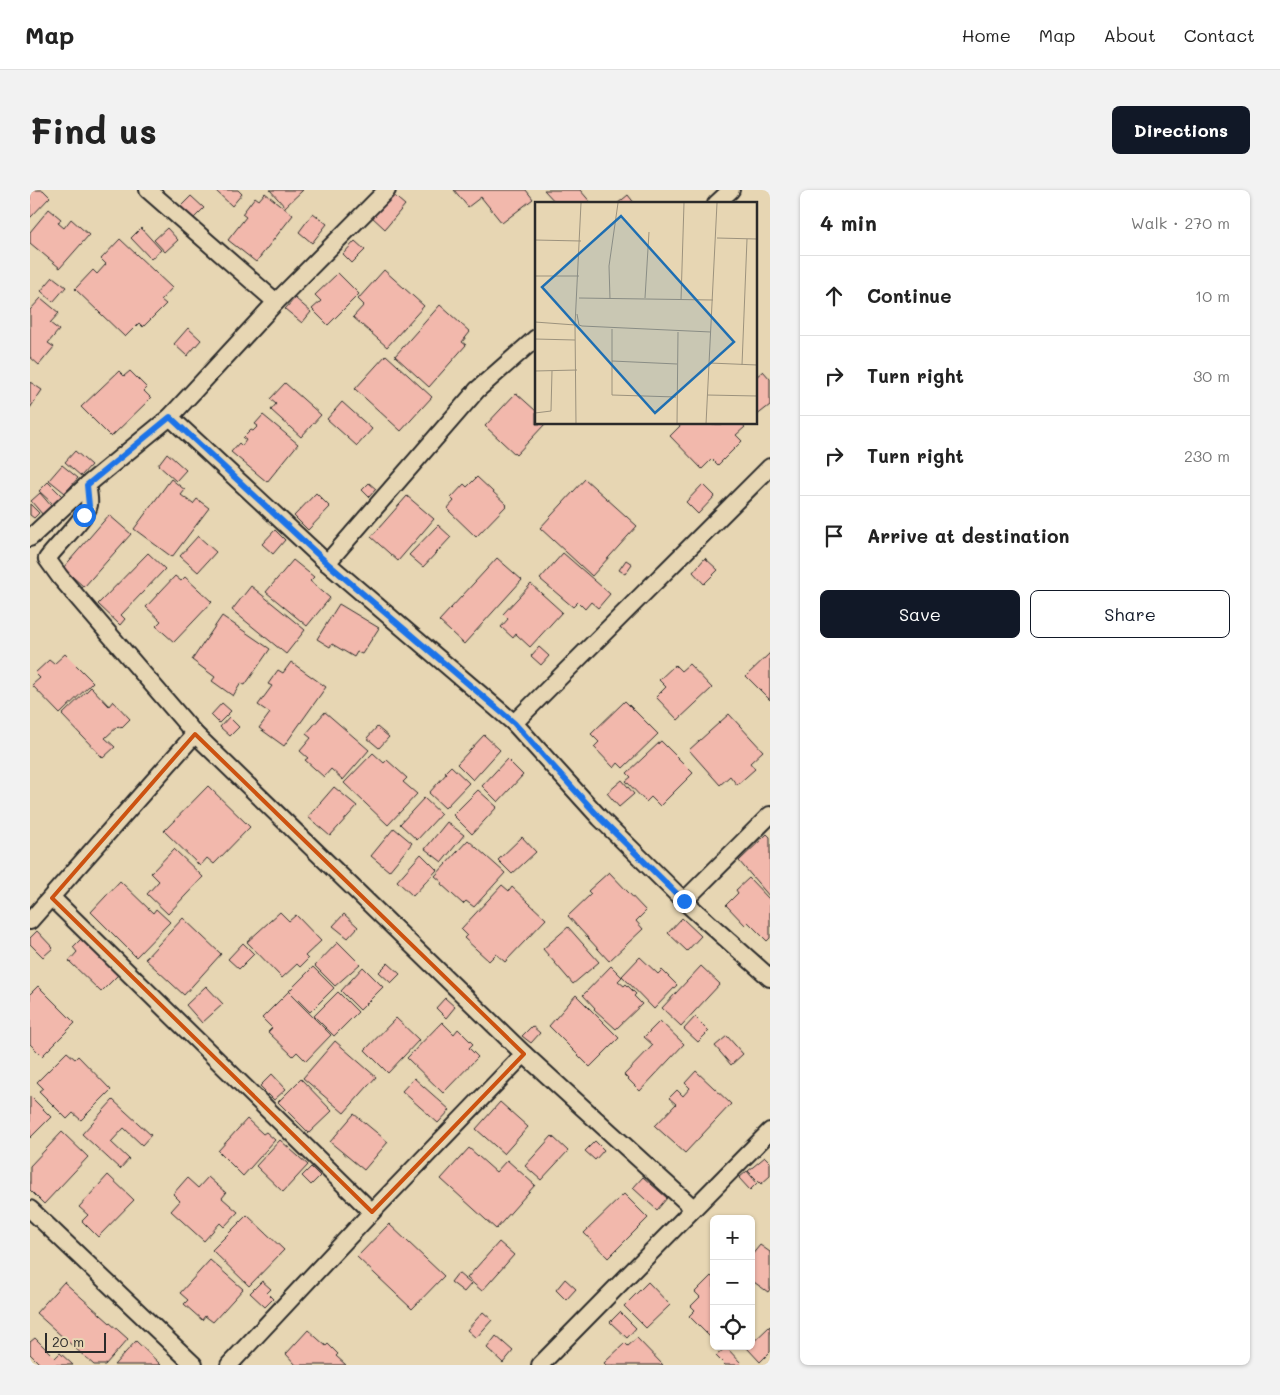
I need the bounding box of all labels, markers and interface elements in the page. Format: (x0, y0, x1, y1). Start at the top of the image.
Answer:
text: Map (25, 19, 74, 50)
text: Home (962, 23, 1011, 47)
text: Map (1039, 23, 1075, 47)
text: About (1103, 23, 1156, 47)
text: Contact (1184, 23, 1255, 47)
button: Directions (1112, 106, 1250, 154)
text: Find us (30, 107, 157, 153)
inset map (535, 202, 758, 425)
text: 4 min (820, 209, 877, 236)
text: Walk · 270 m (1131, 212, 1230, 233)
icon: ahead (820, 282, 848, 310)
text: Continue (867, 283, 952, 308)
text: 10 m (1195, 285, 1230, 306)
icon: right (820, 362, 848, 390)
text: Turn right (867, 363, 964, 388)
text: 30 m (1193, 365, 1230, 386)
icon: right (820, 442, 848, 470)
text: Turn right (867, 443, 964, 468)
text: 230 m (1184, 445, 1230, 466)
route start (73, 504, 96, 527)
icon: arrive (820, 522, 848, 550)
text: Arrive at destination (867, 523, 1070, 548)
button: Save (820, 590, 1020, 638)
button: Share (1030, 590, 1230, 638)
route end (673, 890, 696, 913)
map controls (710, 1215, 755, 1350)
button: + (710, 1215, 755, 1260)
button: − (710, 1260, 755, 1305)
button: locate (710, 1305, 755, 1350)
scale bar (45, 1330, 106, 1353)
text: 20 m (52, 1332, 84, 1351)

